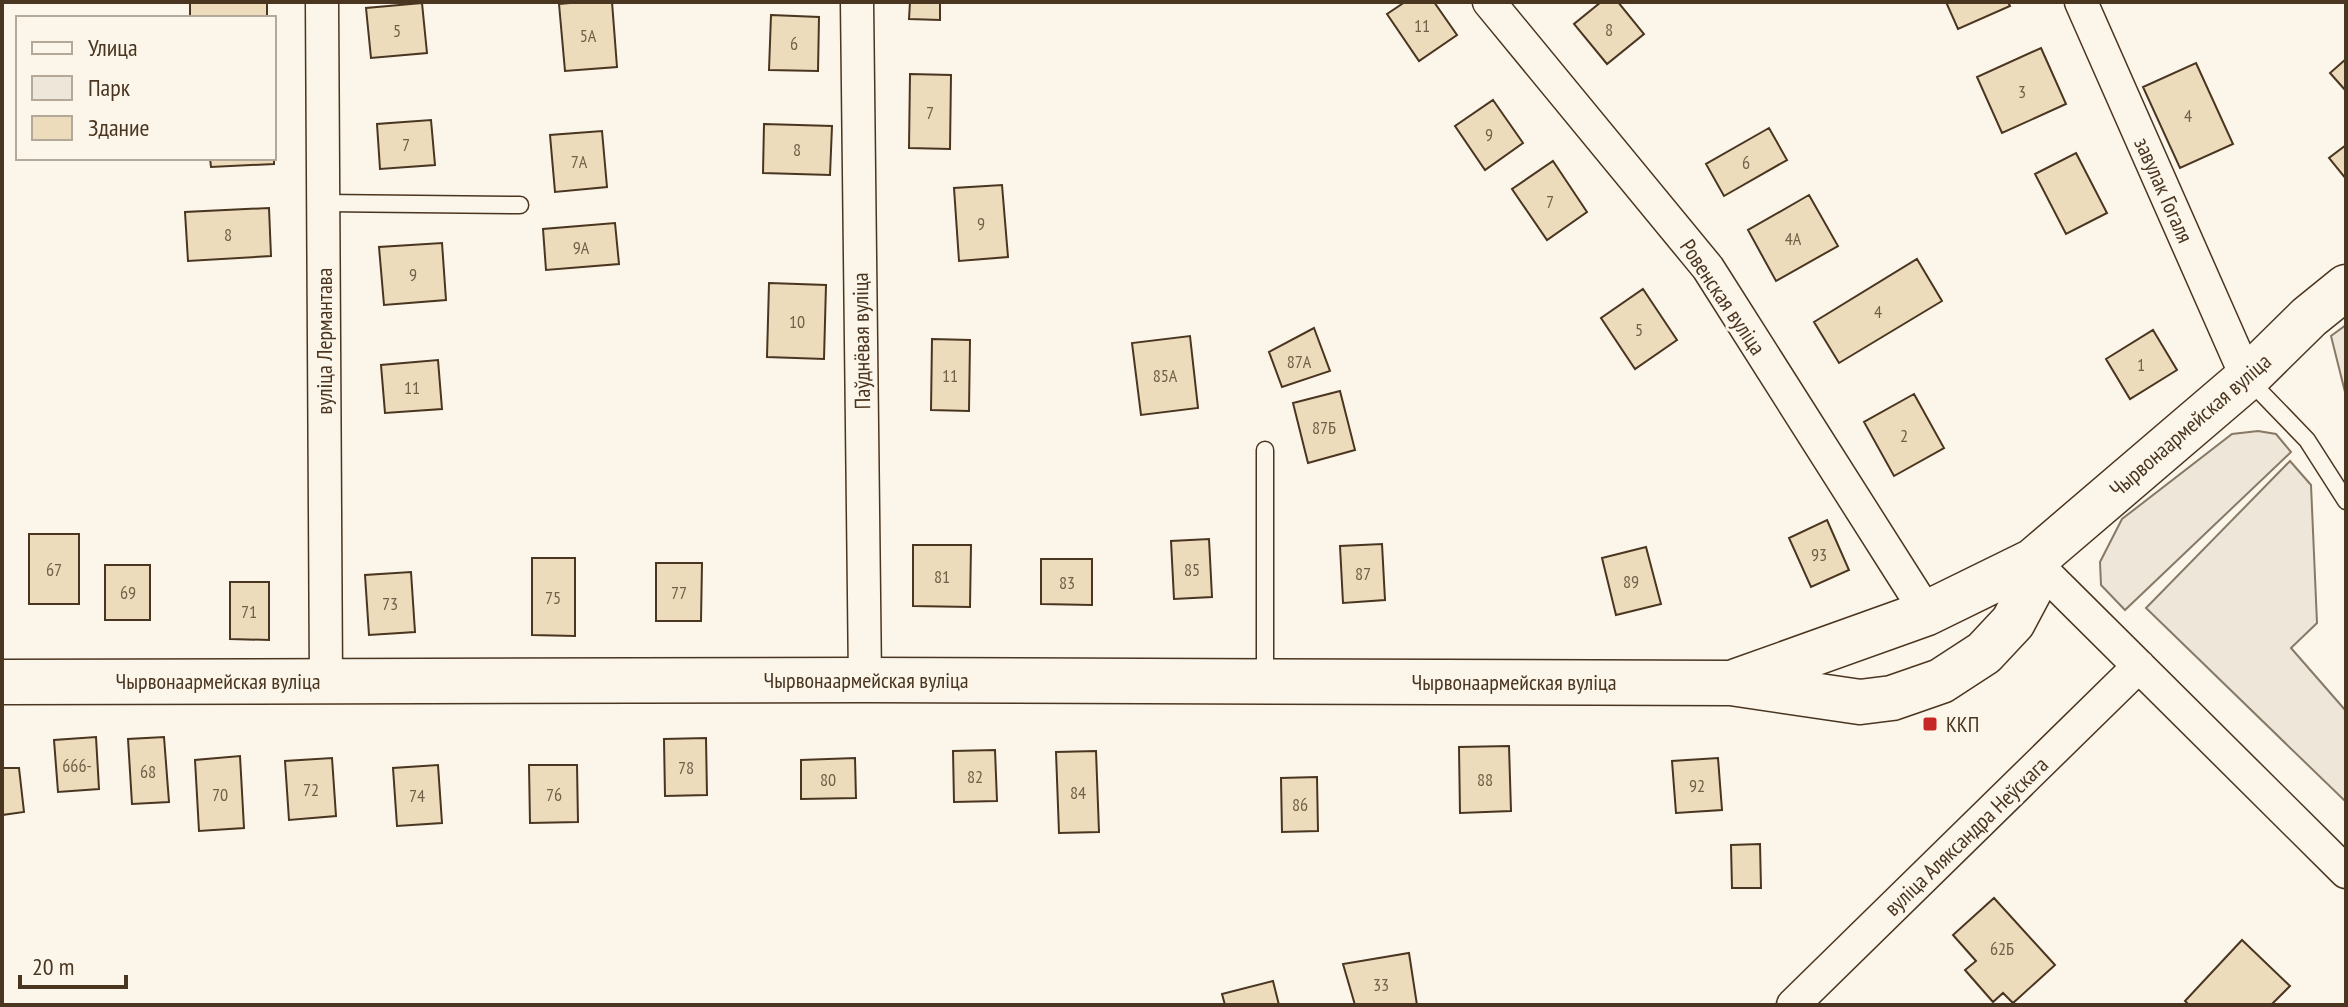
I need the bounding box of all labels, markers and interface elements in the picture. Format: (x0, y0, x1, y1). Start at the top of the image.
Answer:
house number: 11 (1414, 14, 1430, 37)
legend (16, 16, 276, 160)
house number: 8 (1605, 18, 1613, 41)
house number: 5 (393, 19, 401, 42)
house number: 5А (580, 24, 597, 47)
text: Улица (88, 32, 138, 63)
house number: 6 (790, 32, 798, 55)
text: Парк (88, 72, 131, 103)
house number: 3 (2018, 80, 2026, 103)
house number: 7 (926, 101, 934, 124)
house number: 4 (2184, 104, 2192, 127)
text: Здание (88, 112, 149, 143)
house number: 9 (1485, 123, 1493, 146)
house number: 7 (402, 133, 410, 156)
street label: завулак Гогаля (2128, 133, 2200, 247)
house number: 8 (793, 138, 801, 161)
house number: 7А (571, 150, 588, 173)
house number: 6 (1742, 151, 1750, 174)
house number: 7 (1546, 190, 1554, 213)
house number: 9 (977, 212, 985, 235)
house number: 8 (224, 223, 232, 246)
house number: 4А (1785, 227, 1802, 250)
street label: Ровенская вуліца (1674, 234, 1772, 360)
house number: 9А (573, 236, 590, 259)
house number: 9 (409, 263, 417, 286)
street label: вуліца Лермантава (310, 268, 338, 414)
street label: Паўднёвая вуліца (846, 272, 876, 410)
house number: 4 (1874, 300, 1882, 323)
house number: 10 (789, 310, 805, 333)
house number: 5 (1635, 318, 1643, 341)
street label: Чырвонаармейская вуліца (2104, 347, 2276, 503)
house number: 87А (1287, 350, 1312, 373)
house number: 1 (2137, 353, 2145, 376)
house number: 11 (942, 364, 958, 387)
house number: 85А (1153, 364, 1178, 387)
house number: 11 (404, 376, 420, 399)
house number: 87Б (1312, 416, 1336, 439)
house number: 2 (1900, 424, 1908, 447)
house number: 93 (1811, 543, 1827, 566)
house number: 67 (46, 558, 62, 581)
house number: 85 (1184, 558, 1200, 581)
house number: 87 (1355, 562, 1371, 585)
house number: 81 (934, 565, 950, 588)
house number: 89 (1623, 570, 1639, 593)
house number: 83 (1059, 571, 1075, 594)
house number: 69 (120, 581, 136, 604)
house number: 77 (671, 581, 687, 604)
house number: 75 (545, 586, 561, 609)
house number: 73 (382, 592, 398, 615)
house number: 71 (241, 600, 257, 623)
street label: Чырвонаармейская вуліца (764, 666, 968, 694)
street label: Чырвонаармейская вуліца (116, 667, 320, 695)
street label: Чырвонаармейская вуліца (1412, 668, 1616, 696)
place label: ККП (1946, 710, 1979, 738)
marker: ККП (1921, 715, 1939, 733)
street label: вуліца Аляксандра Неўскага (1878, 750, 2054, 922)
house number: 666- (62, 754, 92, 777)
house number: 78 (678, 756, 694, 779)
house number: 68 (140, 760, 156, 783)
house number: 82 (967, 765, 983, 788)
house number: 80 (820, 768, 836, 791)
house number: 88 (1477, 768, 1493, 791)
house number: 92 (1689, 774, 1705, 797)
house number: 72 (303, 778, 319, 801)
house number: 84 (1070, 781, 1086, 804)
house number: 70 (212, 783, 228, 806)
house number: 76 (546, 783, 562, 806)
house number: 74 (409, 784, 425, 807)
house number: 86 (1292, 793, 1308, 816)
house number: 62Б (1990, 937, 2014, 960)
scale bar (20, 939, 126, 989)
text: 20 m (32, 951, 74, 982)
house number: 33 (1373, 973, 1389, 996)

